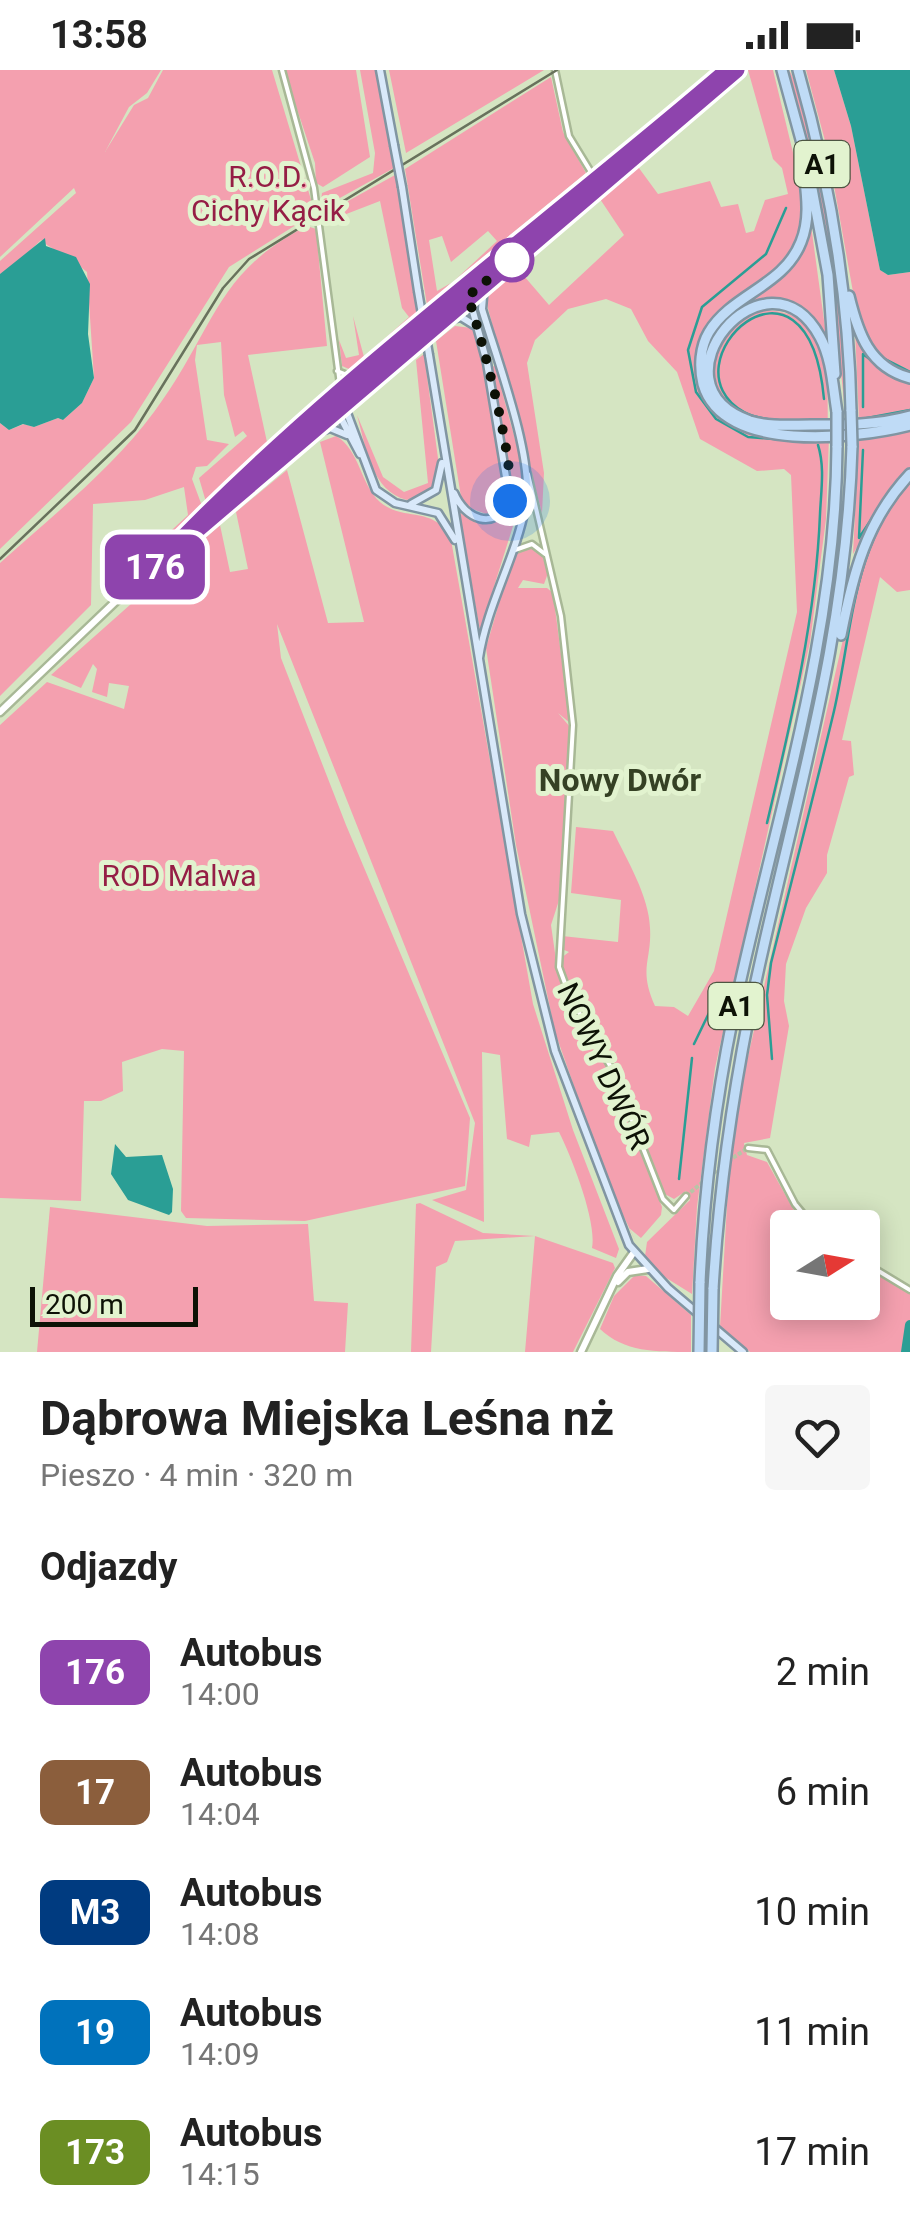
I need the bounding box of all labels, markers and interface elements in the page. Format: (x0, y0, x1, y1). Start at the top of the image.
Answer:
text: 13:58 (50, 13, 148, 57)
road number: A1 (794, 141, 850, 187)
park label: R.O.D. Cichy Kącik (191, 159, 346, 228)
unlabelled marker (491, 239, 533, 281)
your location (485, 476, 535, 526)
line badge: 176 (98, 534, 212, 600)
text: 176 (125, 547, 185, 588)
district label: Nowy Dwór (539, 761, 701, 799)
park label: ROD Malwa (102, 858, 256, 893)
street label: NOWY DWÓR (550, 977, 658, 1155)
road number: A1 (708, 983, 764, 1029)
north arrow (770, 1210, 880, 1320)
map controls (770, 1210, 880, 1320)
scale bar (30, 1282, 198, 1326)
text: 200 m (45, 1288, 124, 1321)
button: heart (765, 1385, 870, 1490)
text: Dąbrowa Miejska Leśna nż (40, 1390, 614, 1447)
text: Pieszo · 4 min · 320 m (40, 1456, 353, 1494)
text: Odjazdy (40, 1545, 177, 1589)
text: Autobus (180, 1631, 323, 1675)
text: 2 min (776, 1650, 870, 1694)
text: 176 (65, 1652, 125, 1693)
text: 14:00 (180, 1675, 260, 1713)
text: Autobus (180, 1751, 323, 1795)
text: 6 min (776, 1770, 870, 1814)
text: 17 (75, 1772, 115, 1813)
text: 14:04 (180, 1795, 260, 1833)
text: Autobus (180, 1871, 323, 1915)
text: 10 min (754, 1890, 870, 1934)
text: M3 (70, 1892, 120, 1933)
text: 14:08 (180, 1915, 260, 1953)
text: Autobus (180, 1991, 323, 2035)
text: 11 min (754, 2010, 870, 2054)
text: 19 (75, 2012, 115, 2053)
text: 14:09 (180, 2035, 260, 2073)
text: Autobus (180, 2111, 323, 2155)
text: 17 min (754, 2130, 870, 2174)
text: 173 (65, 2132, 125, 2173)
text: 14:15 (180, 2155, 260, 2193)

